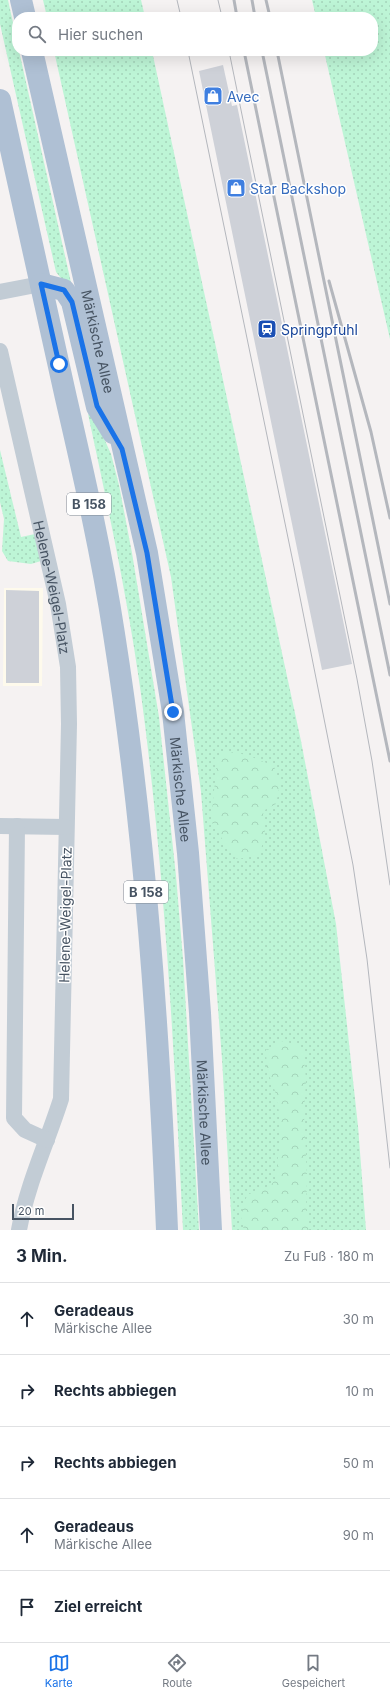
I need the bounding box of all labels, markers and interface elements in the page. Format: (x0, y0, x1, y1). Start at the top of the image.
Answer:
search box (12, 12, 378, 56)
icon: search (26, 23, 48, 45)
text: Hier suchen (58, 25, 143, 44)
shop icon: Avec (202, 85, 224, 107)
place label: Avec (227, 88, 259, 105)
shop icon: Star Backshop (225, 177, 247, 199)
place label: Star Backshop (250, 180, 346, 197)
street label: Märkische Allee (78, 288, 119, 395)
station icon: Springpfuhl (256, 318, 278, 340)
place label: Springpfuhl (281, 321, 358, 338)
route start (50, 355, 68, 373)
road number: B 158 (67, 493, 111, 515)
street label: Helene-Weigel-Platz (31, 519, 74, 655)
route end (164, 703, 182, 721)
street label: Märkische Allee (167, 736, 195, 843)
street label: Helene-Weigel-Platz (55, 847, 75, 983)
road number: B 158 (124, 881, 168, 903)
street label: Märkische Allee (194, 1059, 216, 1166)
scale bar (12, 1202, 74, 1221)
text: 20 m (18, 1204, 44, 1218)
text: 3 Min. (16, 1246, 68, 1266)
text: Zu Fuß · 180 m (284, 1248, 374, 1264)
text: Geradeaus (54, 1301, 134, 1320)
icon: ahead (16, 1308, 38, 1330)
text: 30 m (343, 1311, 374, 1327)
text: Märkische Allee (54, 1320, 152, 1336)
icon: right (16, 1380, 38, 1402)
text: Rechts abbiegen (54, 1381, 176, 1400)
text: 10 m (345, 1383, 374, 1399)
icon: right (16, 1452, 38, 1474)
text: Rechts abbiegen (54, 1453, 176, 1472)
text: 50 m (343, 1455, 374, 1471)
text: Geradeaus (54, 1517, 134, 1536)
icon: ahead (16, 1524, 38, 1546)
text: 90 m (343, 1527, 374, 1543)
text: Märkische Allee (54, 1536, 152, 1552)
icon: arrive (16, 1596, 38, 1618)
text: Ziel erreicht (54, 1597, 142, 1616)
tab: Karte (45, 1652, 73, 1690)
tab: Route (162, 1652, 192, 1690)
tab: Gespeichert (282, 1652, 345, 1690)

